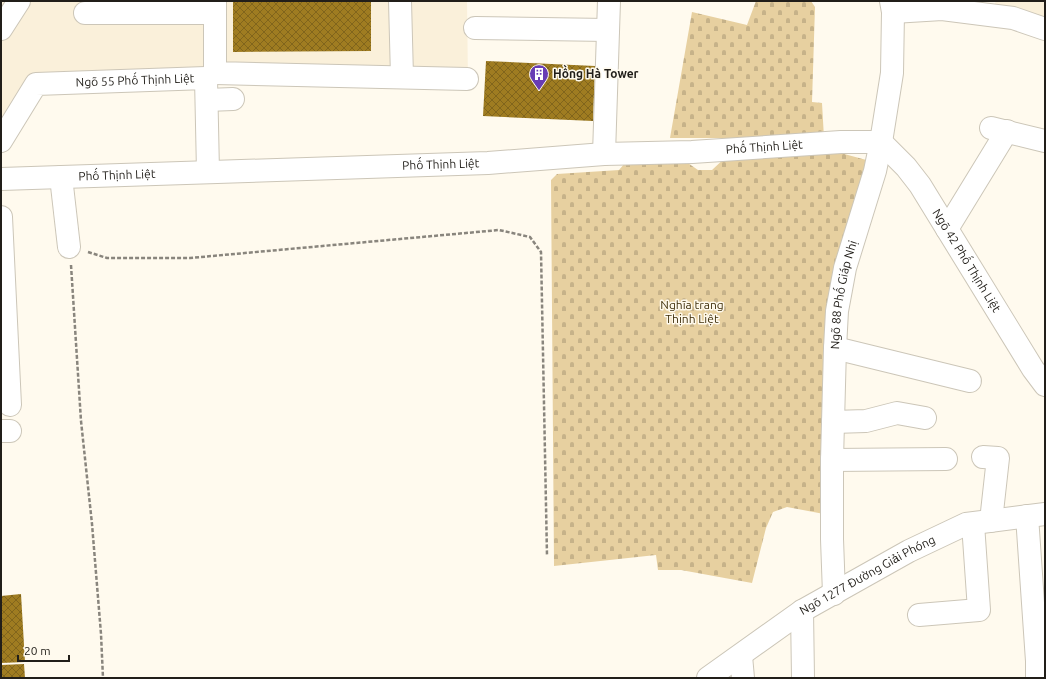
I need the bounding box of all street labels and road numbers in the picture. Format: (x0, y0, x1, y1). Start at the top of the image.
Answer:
street label: Ngõ 55 Phố Thịnh Liệt (75, 71, 195, 89)
street label: Phố Thịnh Liệt (725, 138, 803, 156)
street label: Phố Thịnh Liệt (402, 156, 480, 172)
street label: Phố Thịnh Liệt (78, 167, 156, 182)
street label: Ngõ 42 Phố Thịnh Liệt (930, 206, 1004, 315)
street label: Ngõ 88 Phố Giáp Nhị (828, 239, 860, 350)
street label: Ngõ 1277 Đường Giải Phóng (797, 533, 937, 617)

